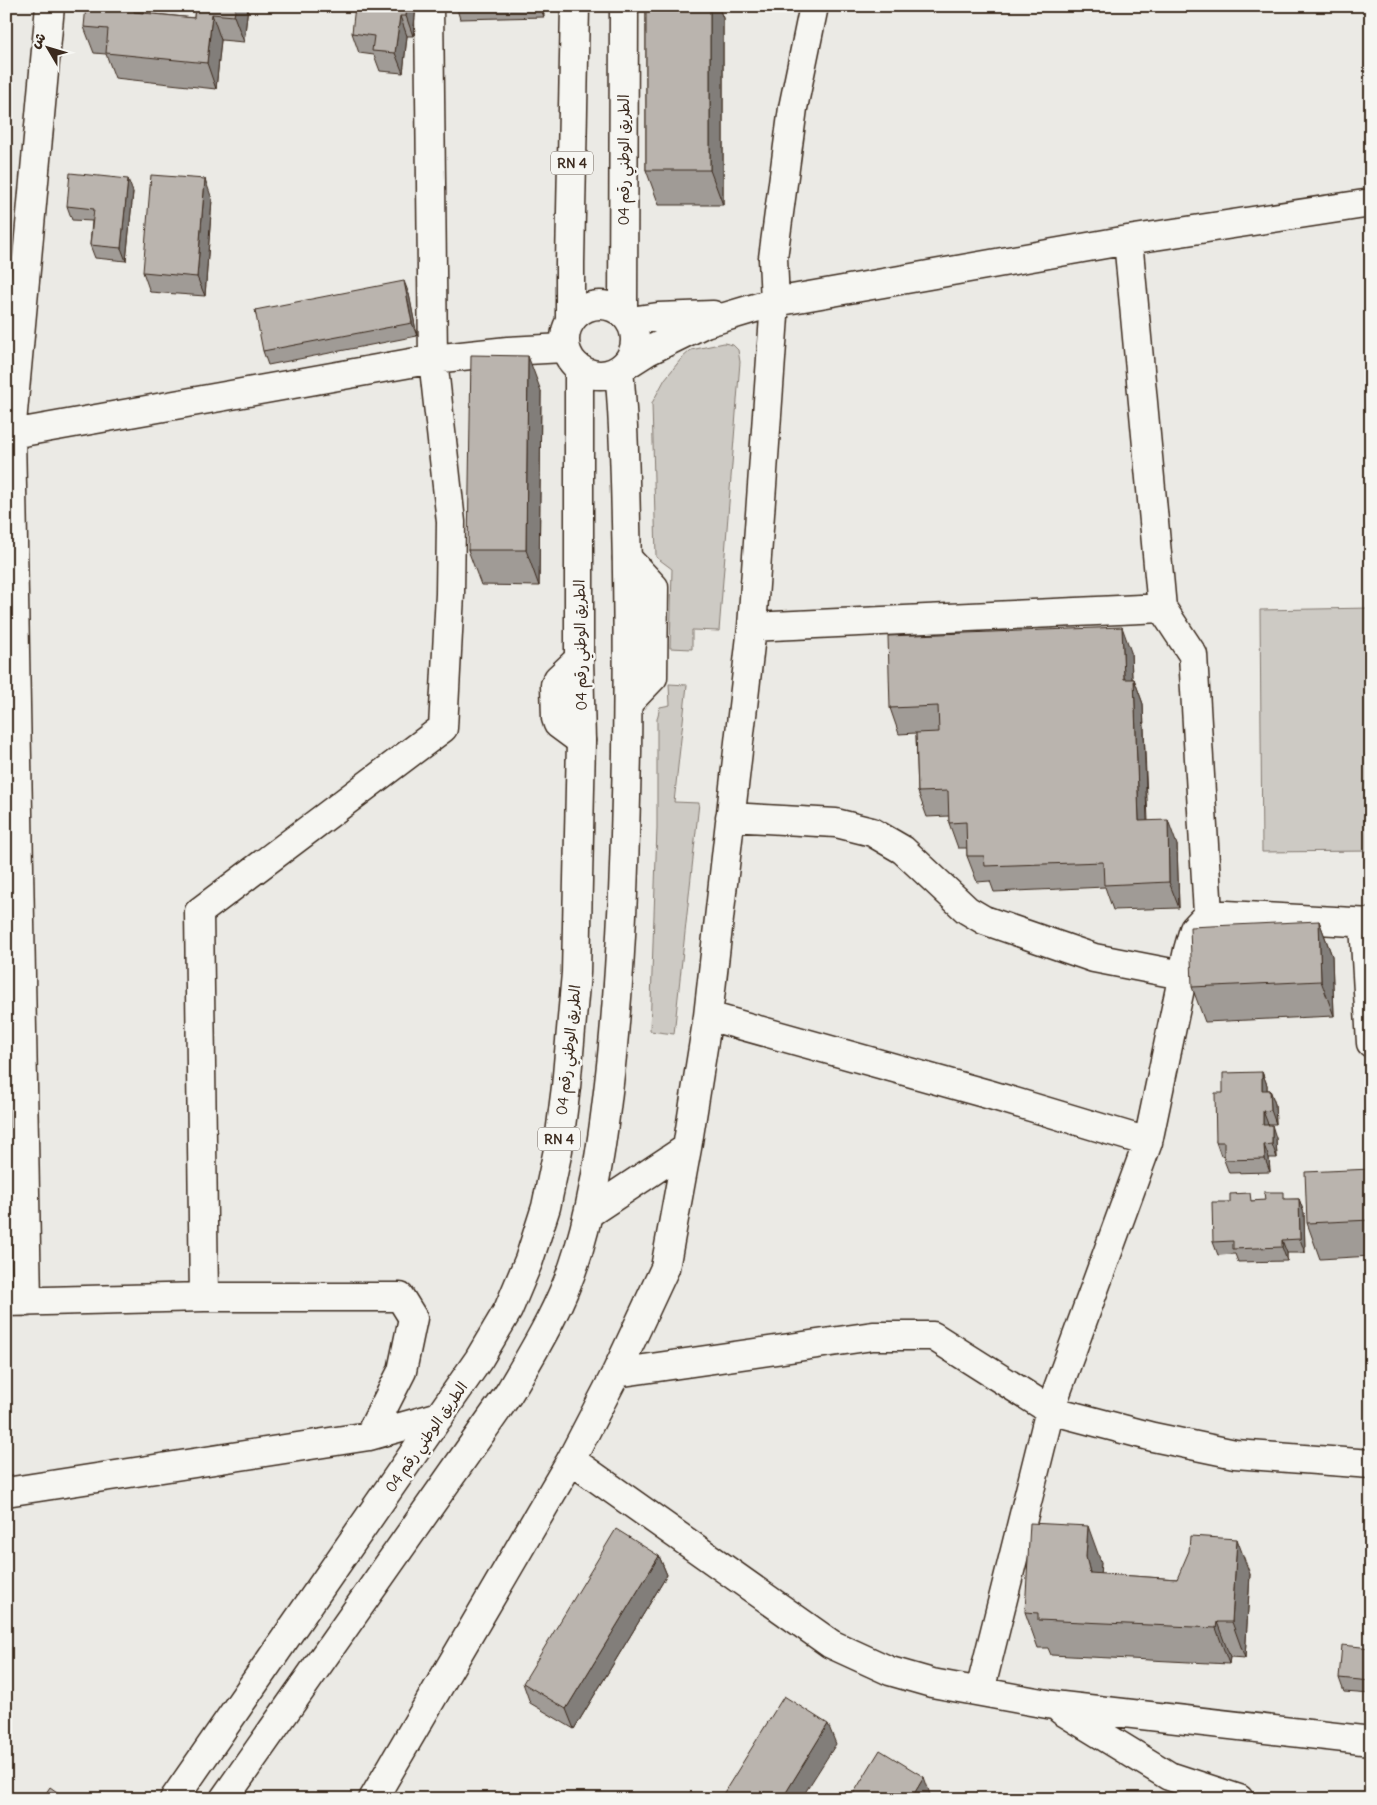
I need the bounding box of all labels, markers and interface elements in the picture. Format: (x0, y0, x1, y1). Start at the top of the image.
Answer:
north arrow (22, 22, 72, 72)
text: ش (26, 28, 50, 52)
street label: الطريق الوطني رقم 04 (614, 94, 637, 226)
road number: RN 4 (551, 152, 593, 174)
street label: الطريق الوطني رقم 04 (569, 579, 595, 711)
street label: الطريق الوطني رقم 04 (552, 984, 588, 1117)
road number: RN 4 (538, 1128, 580, 1150)
street label: الطريق الوطني رقم 04 (381, 1378, 475, 1498)

